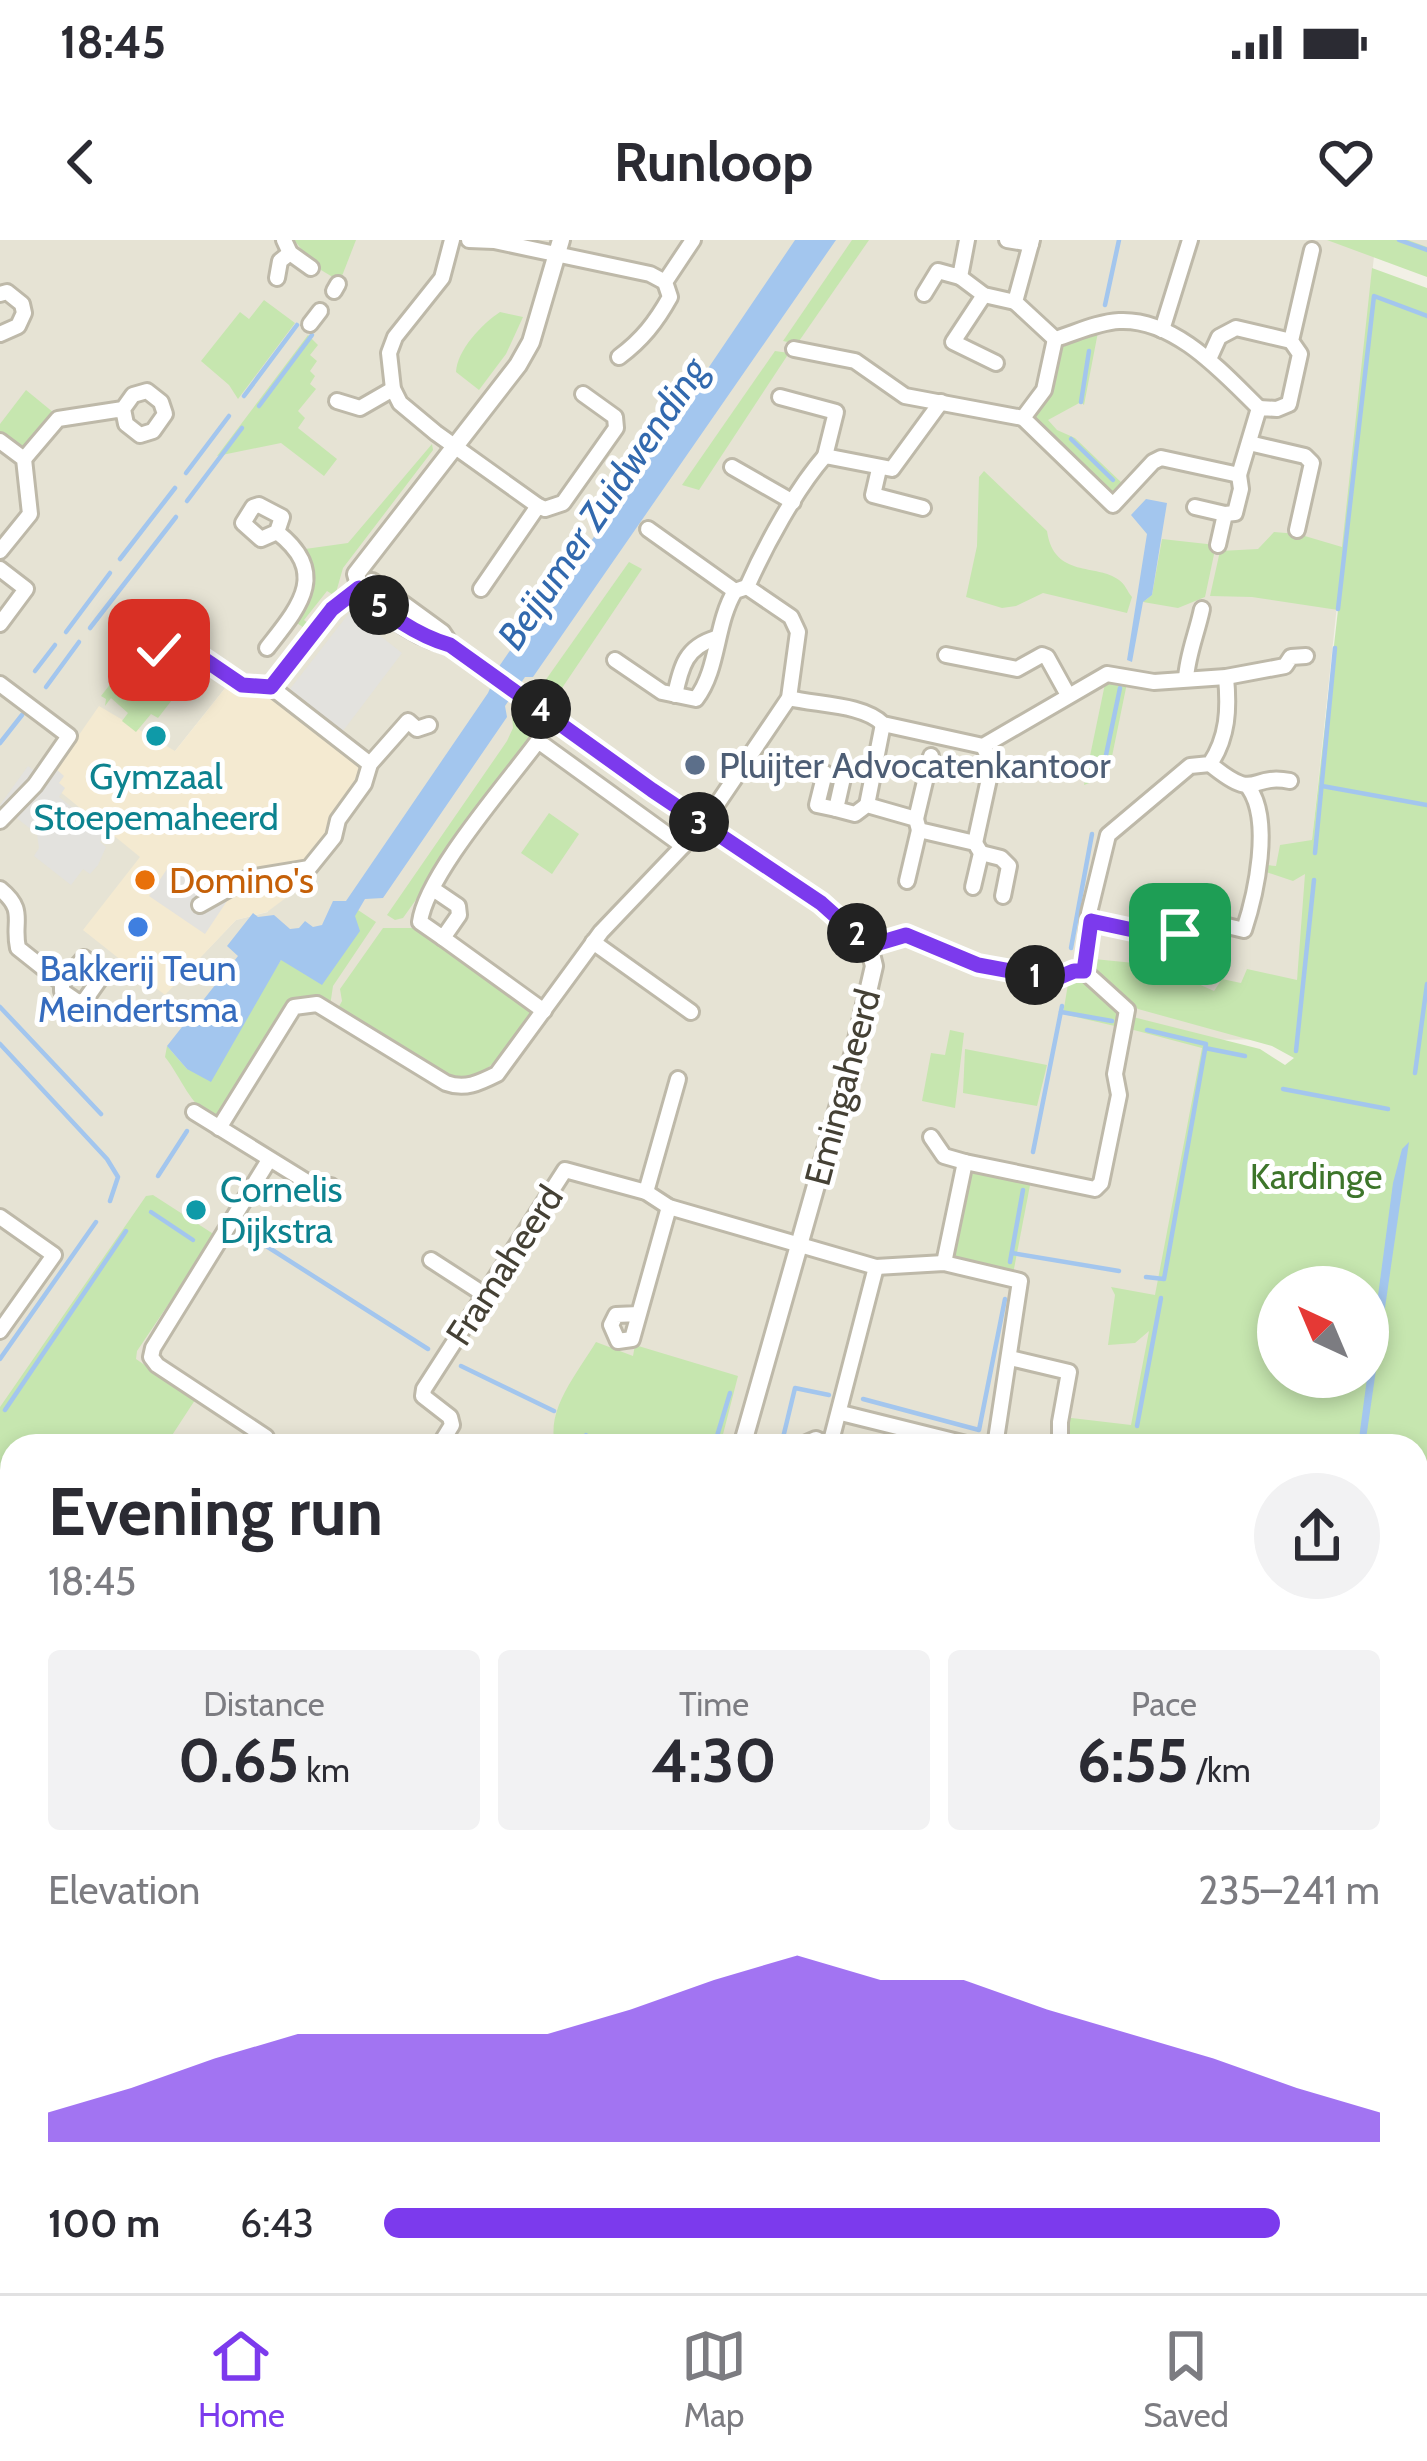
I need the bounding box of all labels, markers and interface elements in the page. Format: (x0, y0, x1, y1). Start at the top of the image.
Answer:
text: 18:45 (60, 15, 166, 69)
icon: back (48, 129, 114, 195)
text: Runloop (614, 129, 813, 195)
icon: heart (1313, 129, 1379, 195)
water label: Beijumer Zuidwending (487, 347, 718, 658)
pin: 5 (349, 575, 409, 635)
text: 5 (370, 585, 388, 625)
pin (108, 599, 210, 701)
icon: check (126, 617, 192, 683)
pin: 4 (511, 679, 571, 739)
text: 4 (531, 689, 551, 729)
marker: Gymzaal Stoepemaheerd (143, 723, 169, 749)
place label: Pluijter Advocatenkantoor (719, 743, 1111, 787)
marker: Pluijter Advocatenkantoor (682, 752, 708, 778)
place label: Gymzaal Stoepemaheerd (33, 754, 279, 839)
pin: 3 (669, 792, 729, 852)
text: 3 (690, 802, 708, 842)
place label: Domino's (169, 858, 314, 902)
marker: Domino's (132, 867, 158, 893)
pin (1129, 883, 1231, 985)
icon: arrive (1147, 901, 1213, 967)
pin: 2 (827, 903, 887, 963)
text: 2 (848, 913, 866, 953)
marker: Bakkerij Teun Meindertsma (125, 914, 151, 940)
pin: 1 (1005, 945, 1065, 1005)
place label: Bakkerij Teun Meindertsma (38, 946, 238, 1031)
text: 1 (1029, 955, 1041, 995)
street label: Emingaheerd (795, 984, 889, 1190)
park label: Kardinge (1250, 1154, 1382, 1198)
place label: Cornelis Dijkstra (220, 1167, 342, 1252)
street label: Framaheerd (436, 1177, 572, 1353)
marker: Cornelis Dijkstra (183, 1197, 209, 1223)
north arrow (1257, 1266, 1389, 1398)
map controls (1257, 1266, 1389, 1398)
text: Evening run (48, 1471, 383, 1552)
button: share (1254, 1473, 1380, 1599)
text: 18:45 (48, 1557, 136, 1605)
text: Distance (203, 1684, 325, 1724)
text: Time (679, 1684, 749, 1724)
text: Pace (1131, 1684, 1197, 1724)
text: 0.65 (178, 1724, 299, 1797)
text: 4:30 (651, 1724, 777, 1797)
text: 6:55 (1077, 1724, 1189, 1797)
text: km (299, 1750, 350, 1790)
text: /km (1189, 1750, 1251, 1790)
text: Elevation (48, 1866, 200, 1914)
text: 235–241 m (1198, 1866, 1380, 1914)
text: 100 m (48, 2199, 160, 2247)
text: 6:43 (240, 2199, 314, 2247)
tab: Home (198, 2323, 285, 2435)
tab: Map (681, 2323, 747, 2435)
tab: Saved (1143, 2323, 1229, 2435)

